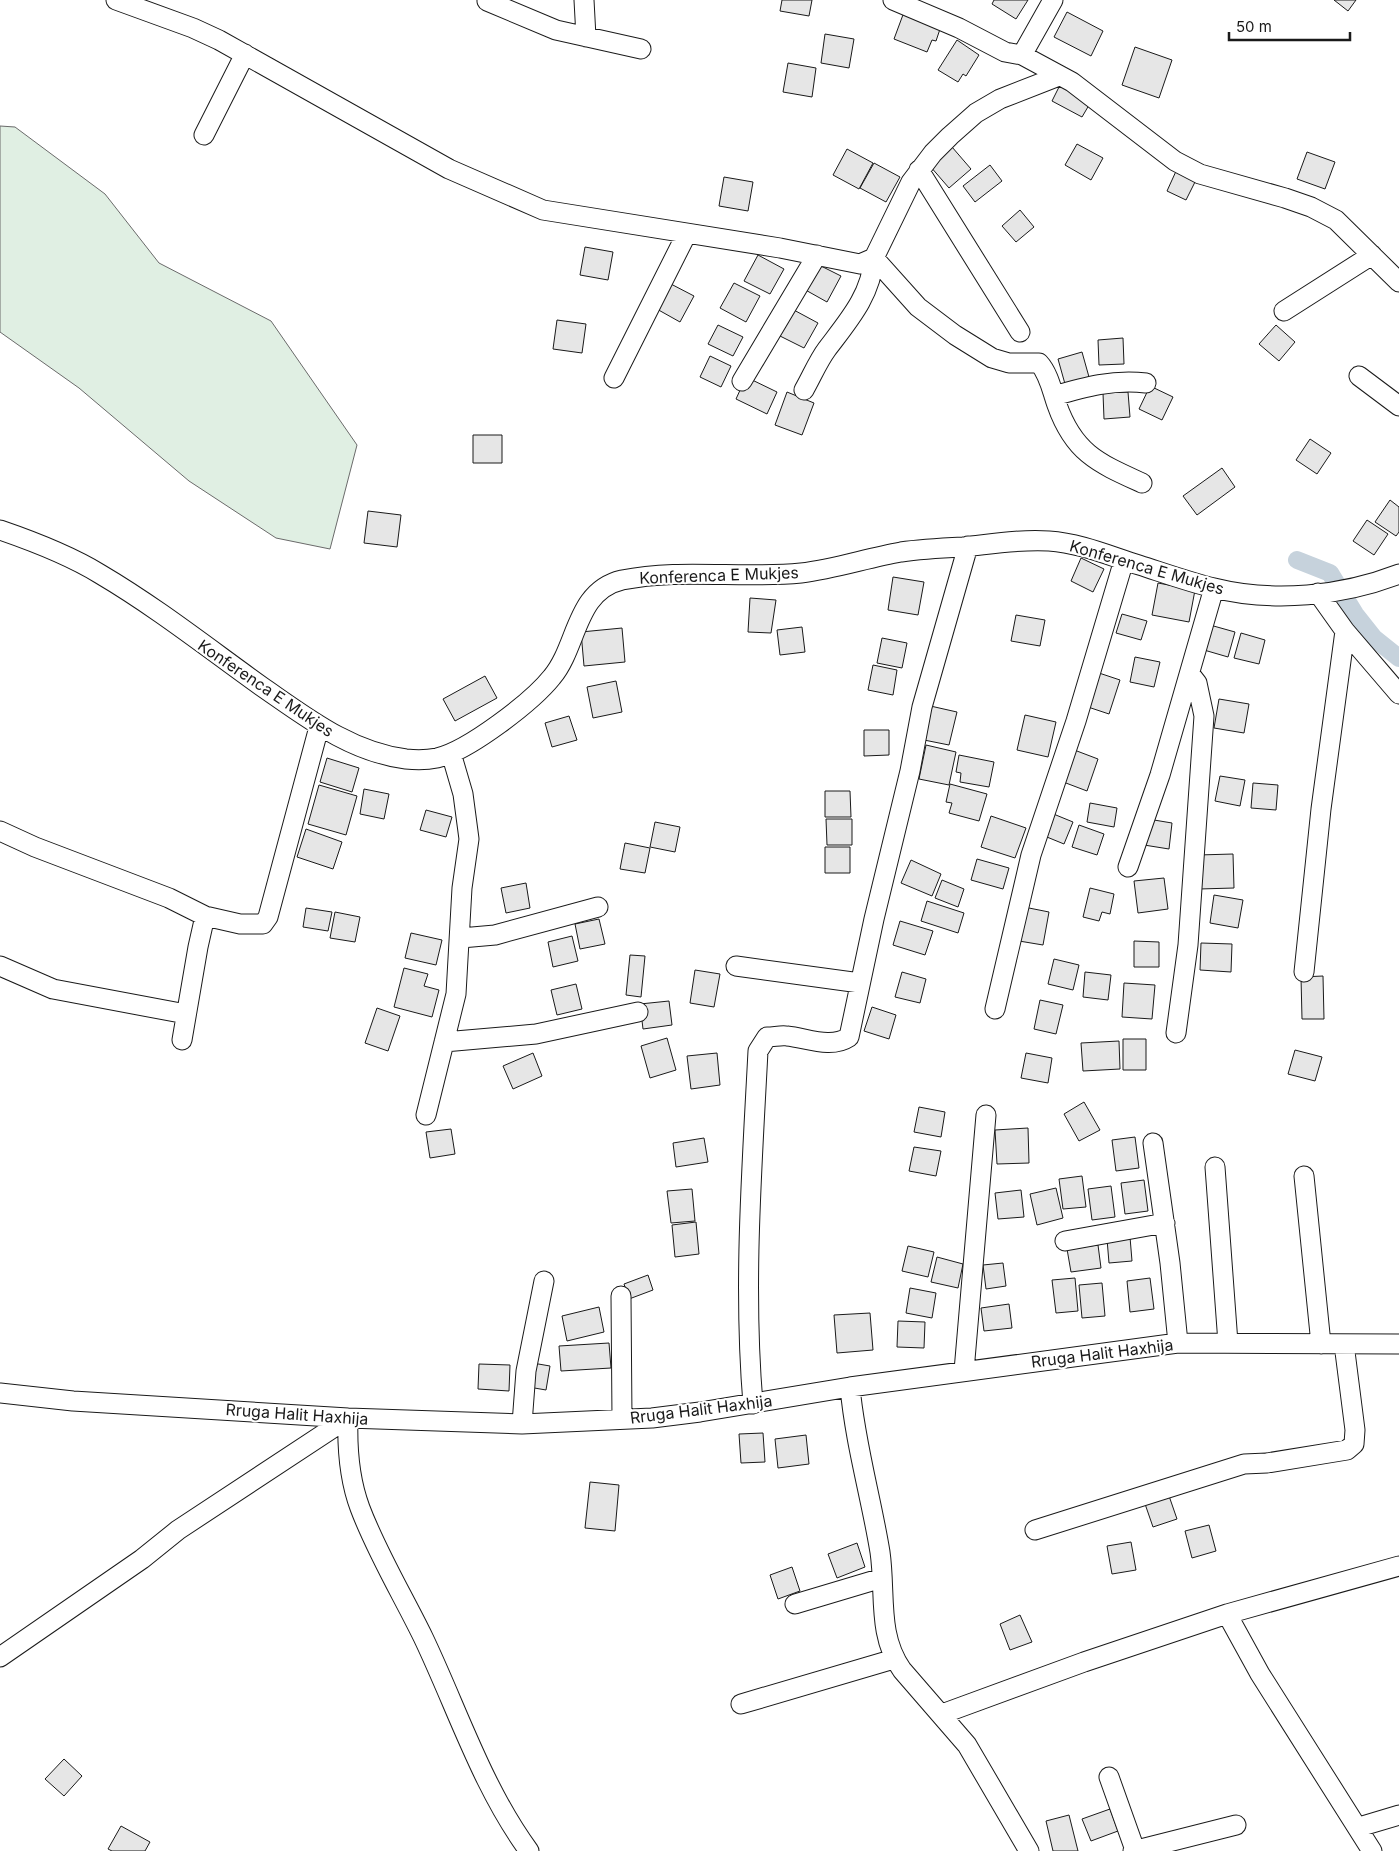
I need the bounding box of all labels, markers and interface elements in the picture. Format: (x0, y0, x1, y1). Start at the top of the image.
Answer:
scale bar (1229, 10, 1350, 42)
text: 50 m (1236, 17, 1272, 36)
street label: Konferenca E Mukjes (1067, 535, 1227, 599)
street label: Konferenca E Mukjes (639, 562, 799, 588)
street label: Konferenca E Mukjes (194, 635, 338, 741)
street label: Rruga Halit Haxhija (1030, 1334, 1174, 1372)
street label: Rruga Halit Haxhija (629, 1390, 773, 1428)
street label: Rruga Halit Haxhija (225, 1399, 369, 1429)

